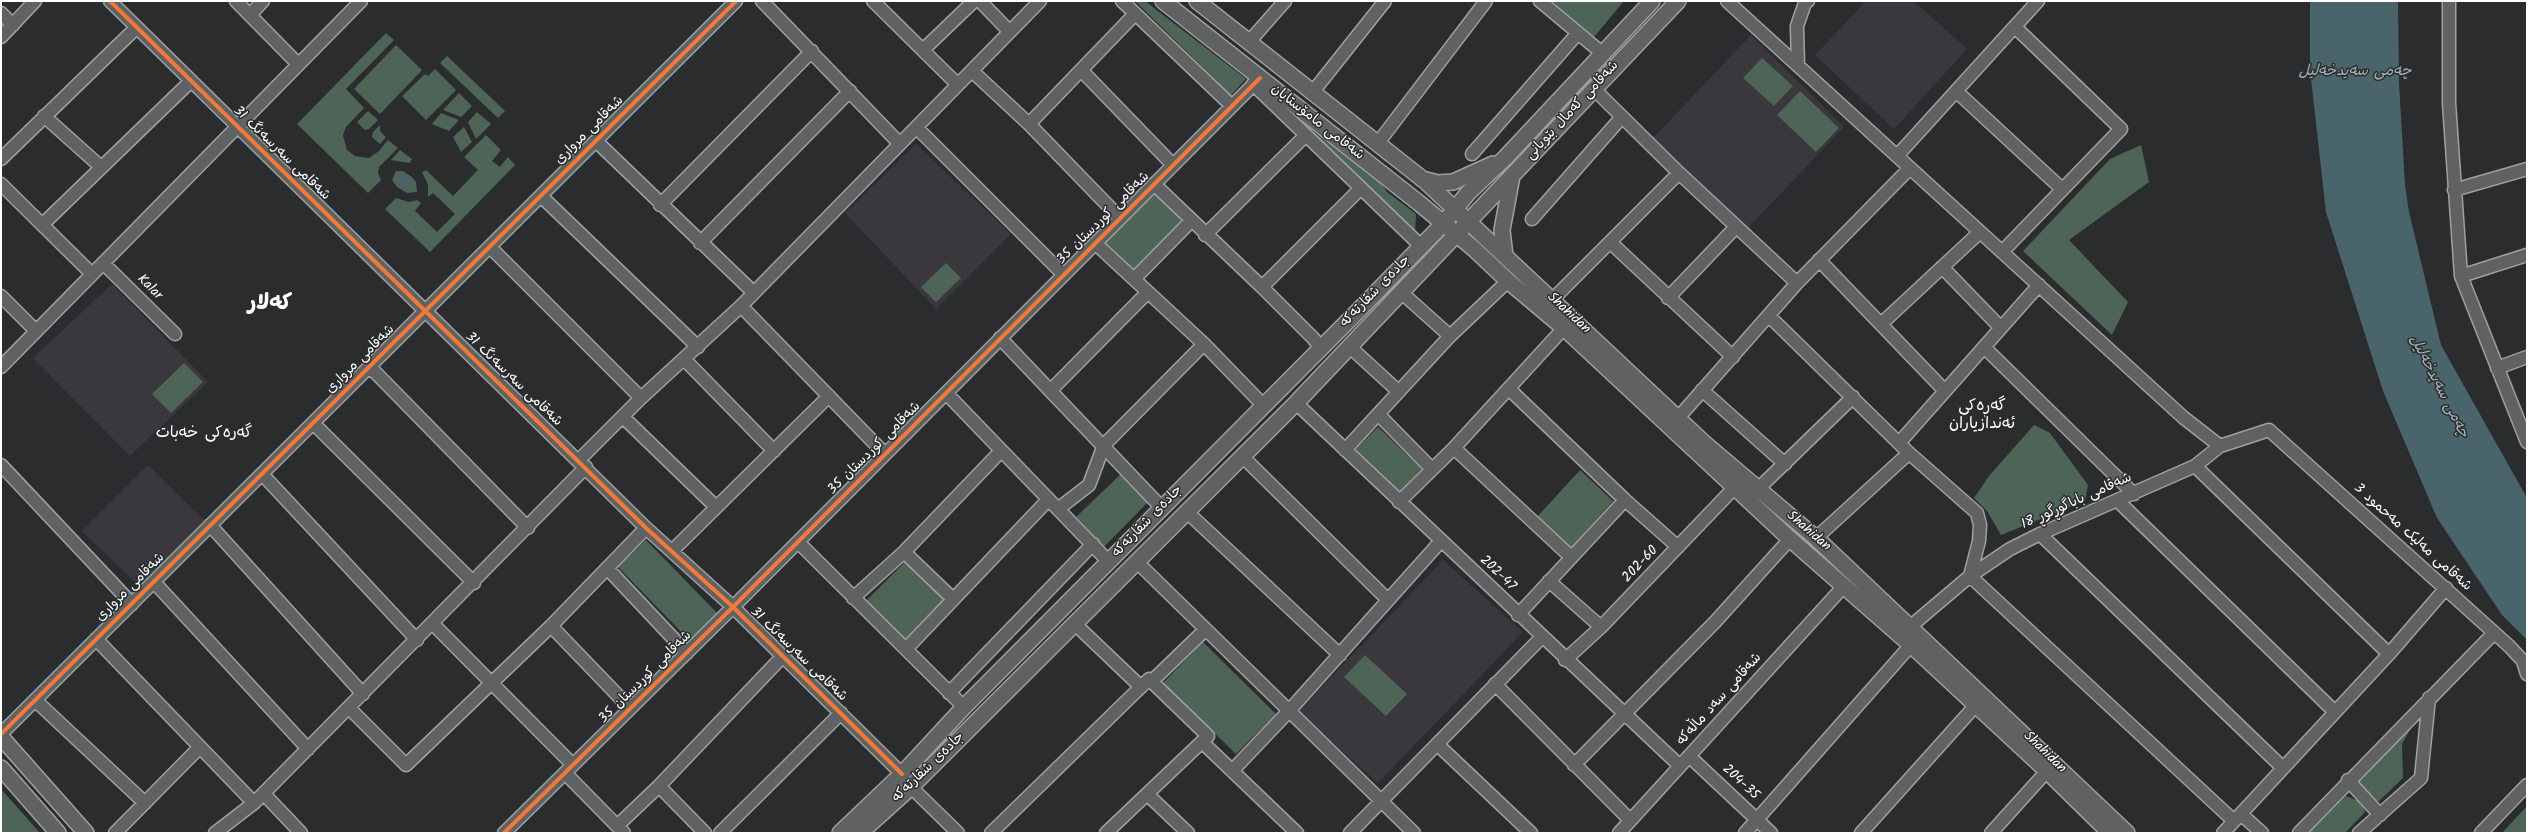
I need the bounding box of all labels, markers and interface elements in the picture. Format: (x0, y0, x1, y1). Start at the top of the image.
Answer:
street label: شەقامی کەمال بێویانی (1523, 58, 1623, 164)
water label: چەمی سەیدخەلیل (2299, 63, 2411, 81)
street label: شەقامی مامۆستایان (1267, 81, 1367, 165)
street label: شەقامی مرواری (552, 93, 628, 169)
street label: شەقامی سەرسەنگ 31 (229, 103, 333, 205)
street label: شەقامی کوردستان 35 (1054, 169, 1154, 269)
street label: جادەی شقارتەکە (1337, 252, 1415, 332)
street label: Kalar (133, 272, 165, 304)
street label: Shahidan (1543, 290, 1593, 338)
district label: کەلار (248, 292, 292, 318)
street label: شەقامی مرواری (323, 322, 399, 398)
street label: شەقامی سەرسەنگ 31 (461, 329, 565, 431)
water label: چەمی سەیدخەلیل (2404, 333, 2472, 441)
district label: گەڕەکی ئەندازیاران (1949, 397, 2015, 435)
street label: شەقامی کوردستان 35 (825, 399, 925, 499)
district label: گەرەکی خەبات (156, 424, 252, 444)
street label: شەقامی باباگوڕگوڕ 18 (2019, 470, 2135, 534)
street label: شەقامی مەلیک مەحمود 3 (2349, 480, 2475, 596)
street label: جادەی شقارتەکە (1109, 482, 1187, 562)
street label: Shahidan (1782, 508, 1834, 556)
street label: 202-60 (1620, 543, 1662, 587)
street label: شەقامی مرواری (93, 550, 169, 626)
street label: 202-47 (1475, 553, 1519, 595)
street label: شەقامی سەرسەنگ 31 (746, 604, 850, 706)
street label: شەقامی کوردستان 35 (596, 628, 696, 728)
street label: شەقامی سەد ماڵەکە (1674, 650, 1766, 750)
street label: Shahidan (2019, 728, 2069, 778)
street label: جادەی شقارتەکە (889, 729, 969, 807)
street label: 204-35 (1718, 762, 1762, 804)

